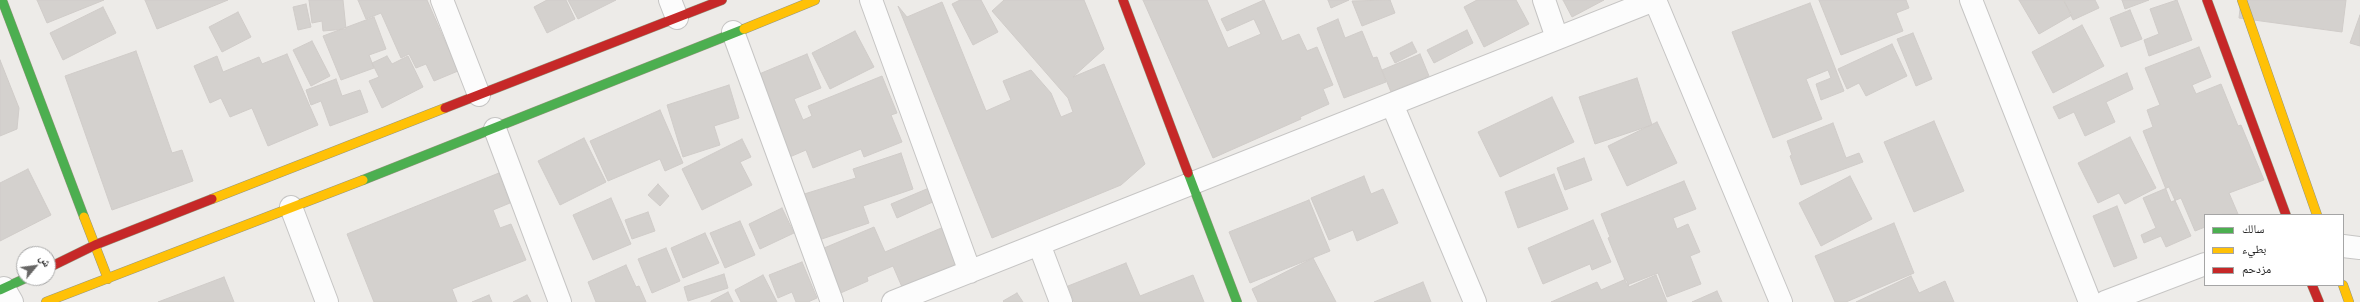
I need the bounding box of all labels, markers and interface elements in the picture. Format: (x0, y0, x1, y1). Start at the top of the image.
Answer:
legend (2204, 214, 2344, 286)
text: سالك (2242, 221, 2264, 235)
text: بطيء (2242, 241, 2266, 255)
north arrow (16, 246, 56, 286)
text: ش (38, 252, 55, 269)
text: مزدحم (2242, 261, 2271, 275)

